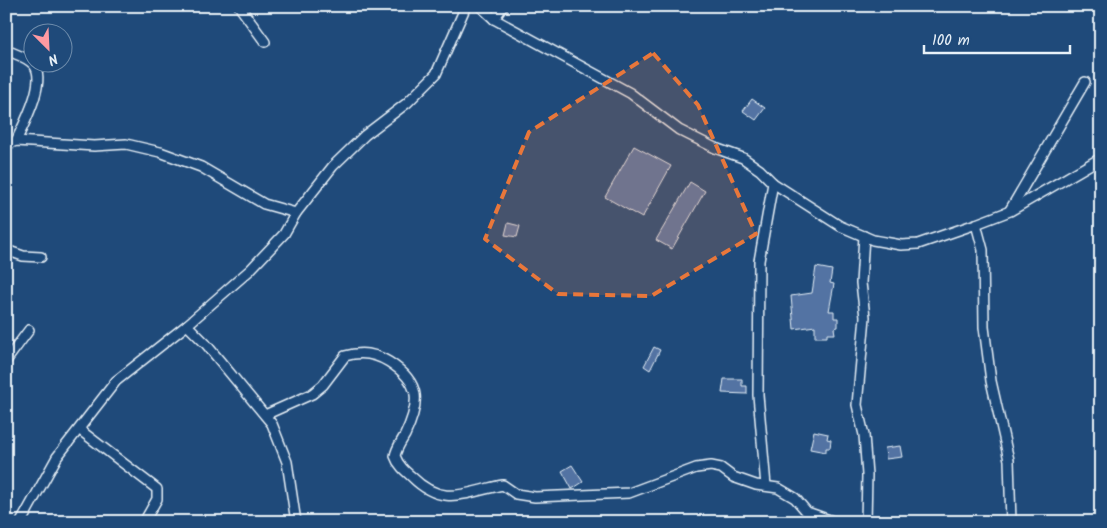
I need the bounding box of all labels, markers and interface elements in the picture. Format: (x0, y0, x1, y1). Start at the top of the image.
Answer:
north arrow (22, 22, 72, 72)
scale bar (924, 22, 1071, 54)
text: 100 m (932, 29, 970, 53)
text: N (44, 47, 61, 71)

